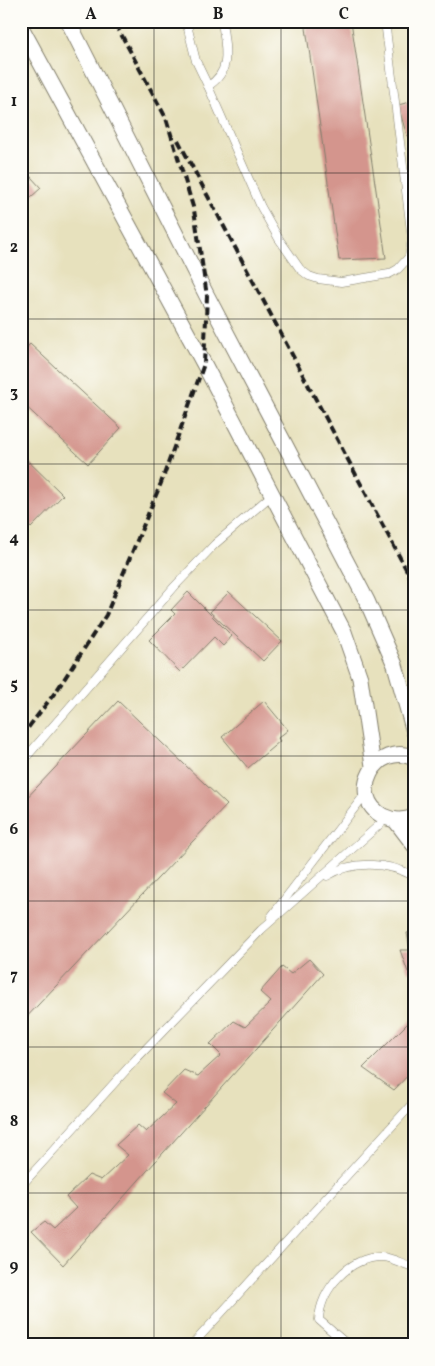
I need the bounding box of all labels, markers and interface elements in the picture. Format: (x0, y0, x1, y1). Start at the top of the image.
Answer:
text: A (85, 4, 97, 26)
text: B (213, 4, 224, 26)
text: C (339, 4, 349, 26)
text: 1 (11, 91, 17, 113)
text: 2 (10, 237, 18, 259)
text: 3 (10, 382, 18, 404)
text: 4 (9, 528, 19, 550)
text: 5 (10, 674, 18, 696)
text: 6 (10, 819, 19, 841)
text: 7 (10, 965, 18, 987)
text: 8 (10, 1111, 18, 1133)
text: 9 (10, 1256, 19, 1278)

